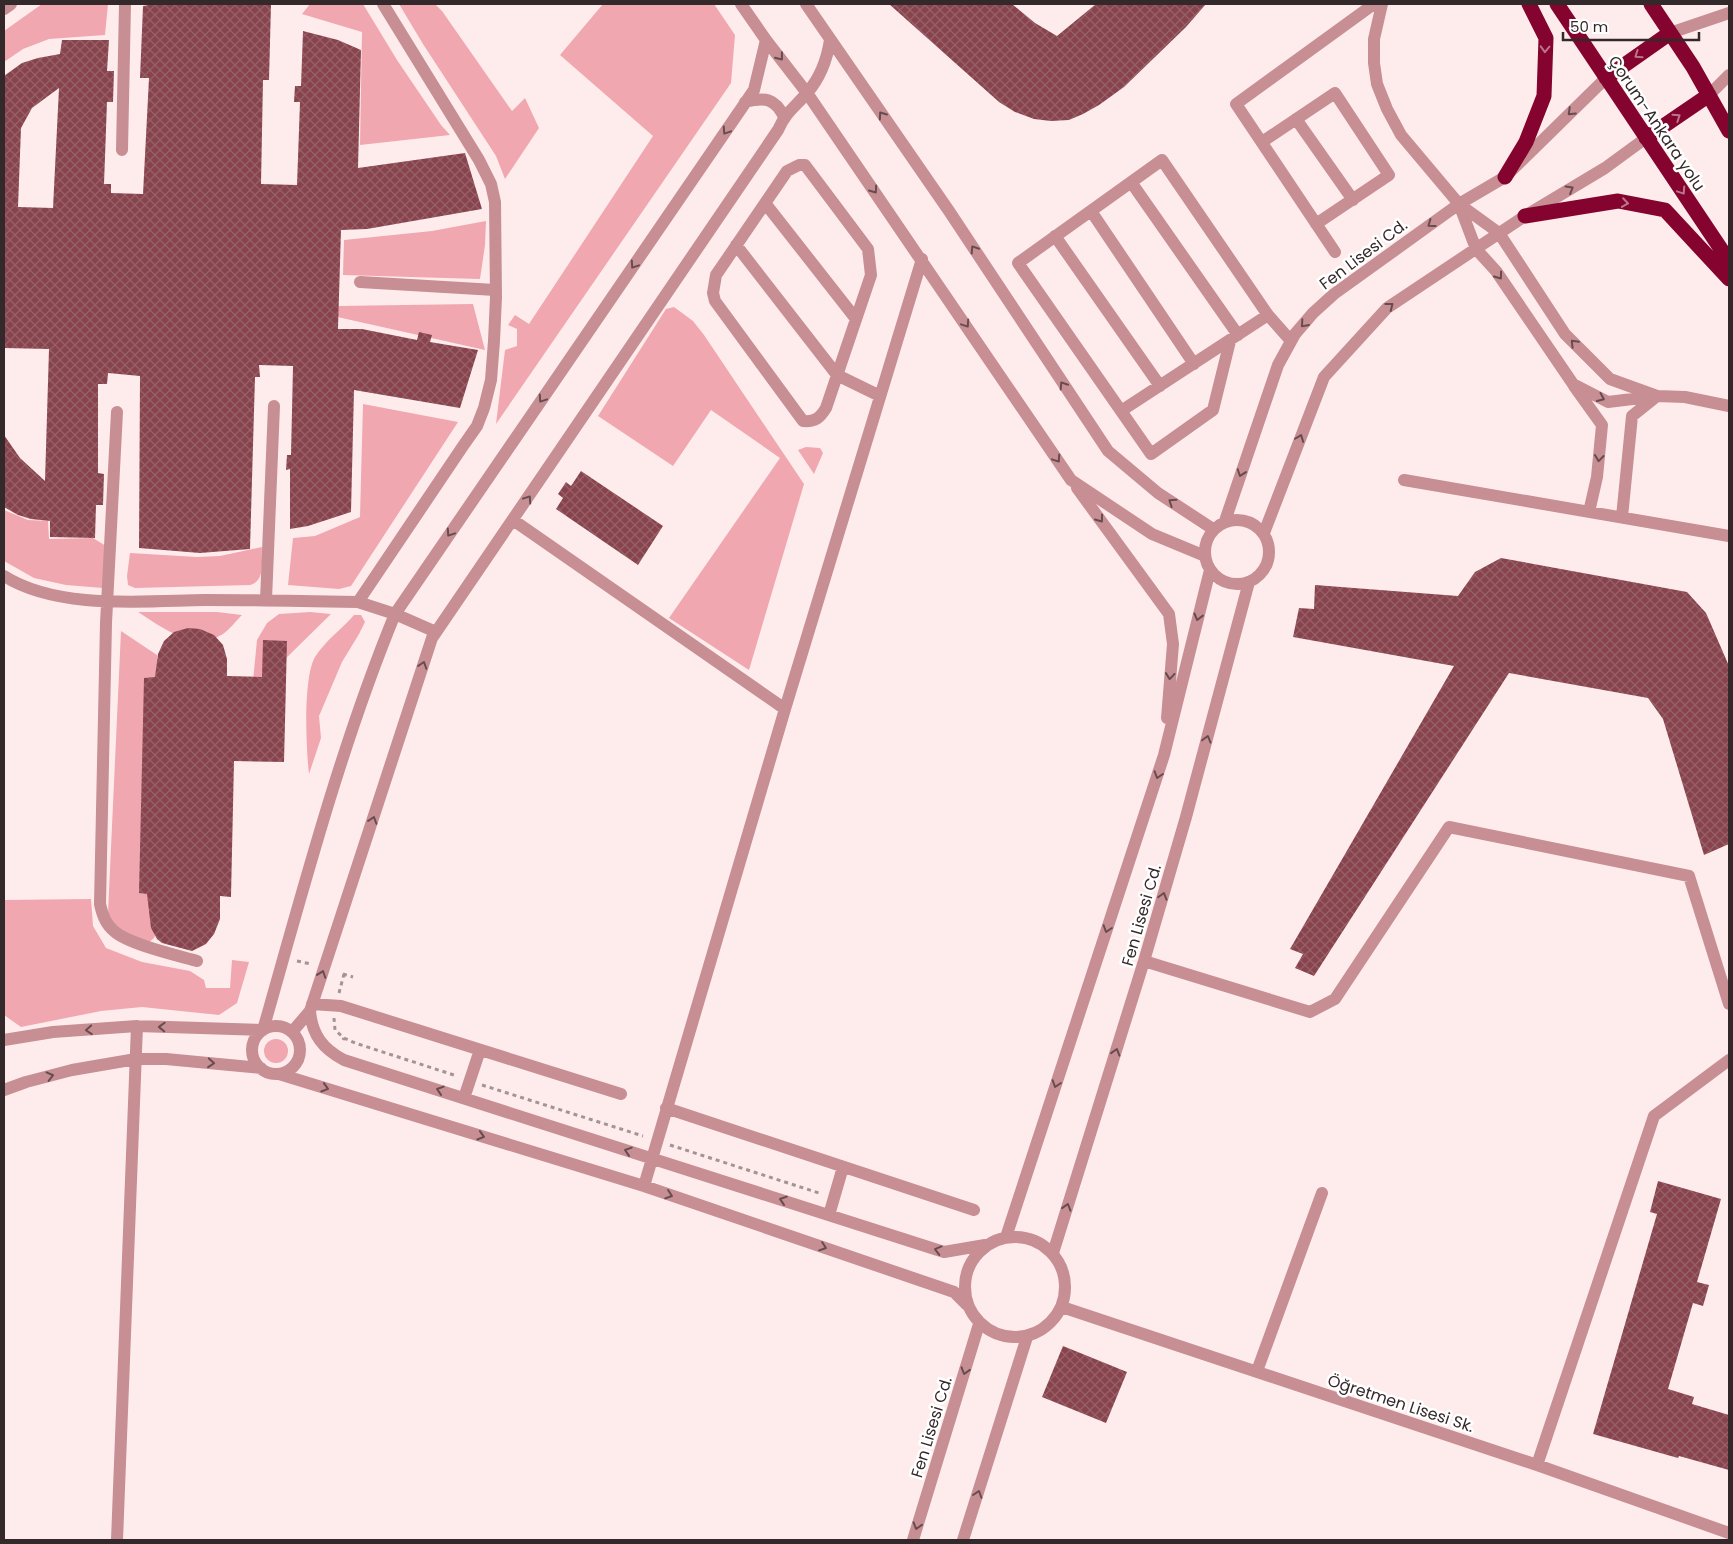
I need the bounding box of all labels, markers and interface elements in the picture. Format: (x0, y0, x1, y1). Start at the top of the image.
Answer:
scale bar (1563, 10, 1699, 42)
text: 50 m (1570, 16, 1608, 37)
one-way arrow (1540, 45, 1551, 53)
one-way arrow (1634, 49, 1644, 58)
one-way arrow (774, 51, 783, 61)
street label: Çorum-Ankara yolu (1603, 51, 1710, 195)
one-way arrow (1568, 106, 1577, 115)
one-way arrow (879, 111, 888, 121)
one-way arrow (1671, 114, 1681, 123)
one-way arrow (723, 125, 732, 135)
one-way arrow (868, 184, 877, 193)
one-way arrow (1564, 186, 1573, 196)
one-way arrow (1676, 186, 1685, 195)
one-way arrow (1620, 197, 1629, 207)
street label: Fen Lisesi Cd. (1315, 214, 1412, 295)
one-way arrow (1428, 218, 1437, 227)
one-way arrow (971, 245, 980, 255)
one-way arrow (631, 259, 640, 269)
one-way arrow (1493, 270, 1502, 280)
one-way arrow (1384, 304, 1393, 312)
one-way arrow (960, 318, 969, 328)
one-way arrow (1301, 318, 1310, 327)
one-way arrow (1571, 339, 1580, 348)
one-way arrow (1060, 381, 1070, 390)
one-way arrow (1596, 391, 1605, 401)
one-way arrow (539, 393, 548, 403)
one-way arrow (1294, 435, 1304, 443)
one-way arrow (1051, 453, 1060, 462)
one-way arrow (1594, 454, 1605, 462)
one-way arrow (1237, 468, 1247, 476)
one-way arrow (522, 495, 531, 505)
one-way arrow (1169, 499, 1178, 508)
one-way arrow (1094, 513, 1103, 523)
one-way arrow (447, 527, 456, 537)
one-way arrow (1193, 613, 1204, 622)
one-way arrow (418, 662, 428, 670)
one-way arrow (1165, 673, 1176, 681)
one-way arrow (1201, 736, 1211, 744)
one-way arrow (1153, 770, 1163, 778)
one-way arrow (367, 816, 377, 824)
street label: Fen Lisesi Cd. (1116, 862, 1167, 969)
one-way arrow (1157, 892, 1168, 900)
one-way arrow (1103, 924, 1113, 933)
one-way arrow (316, 970, 326, 979)
one-way arrow (158, 1022, 166, 1032)
one-way arrow (84, 1024, 92, 1035)
one-way arrow (1110, 1048, 1120, 1056)
one-way arrow (207, 1057, 215, 1068)
one-way arrow (46, 1071, 55, 1082)
one-way arrow (1052, 1079, 1062, 1087)
one-way arrow (321, 1083, 329, 1093)
one-way arrow (436, 1086, 445, 1096)
one-way arrow (476, 1131, 484, 1141)
one-way arrow (625, 1146, 633, 1156)
one-way arrow (664, 1189, 673, 1199)
one-way arrow (779, 1196, 788, 1206)
one-way arrow (1062, 1203, 1072, 1211)
one-way arrow (818, 1241, 827, 1251)
one-way arrow (934, 1245, 942, 1255)
one-way arrow (961, 1366, 971, 1374)
street label: Öğretmen Lisesi Sk. (1325, 1369, 1477, 1438)
street label: Fen Lisesi Cd. (905, 1374, 958, 1481)
one-way arrow (972, 1490, 982, 1498)
one-way arrow (913, 1521, 923, 1530)

